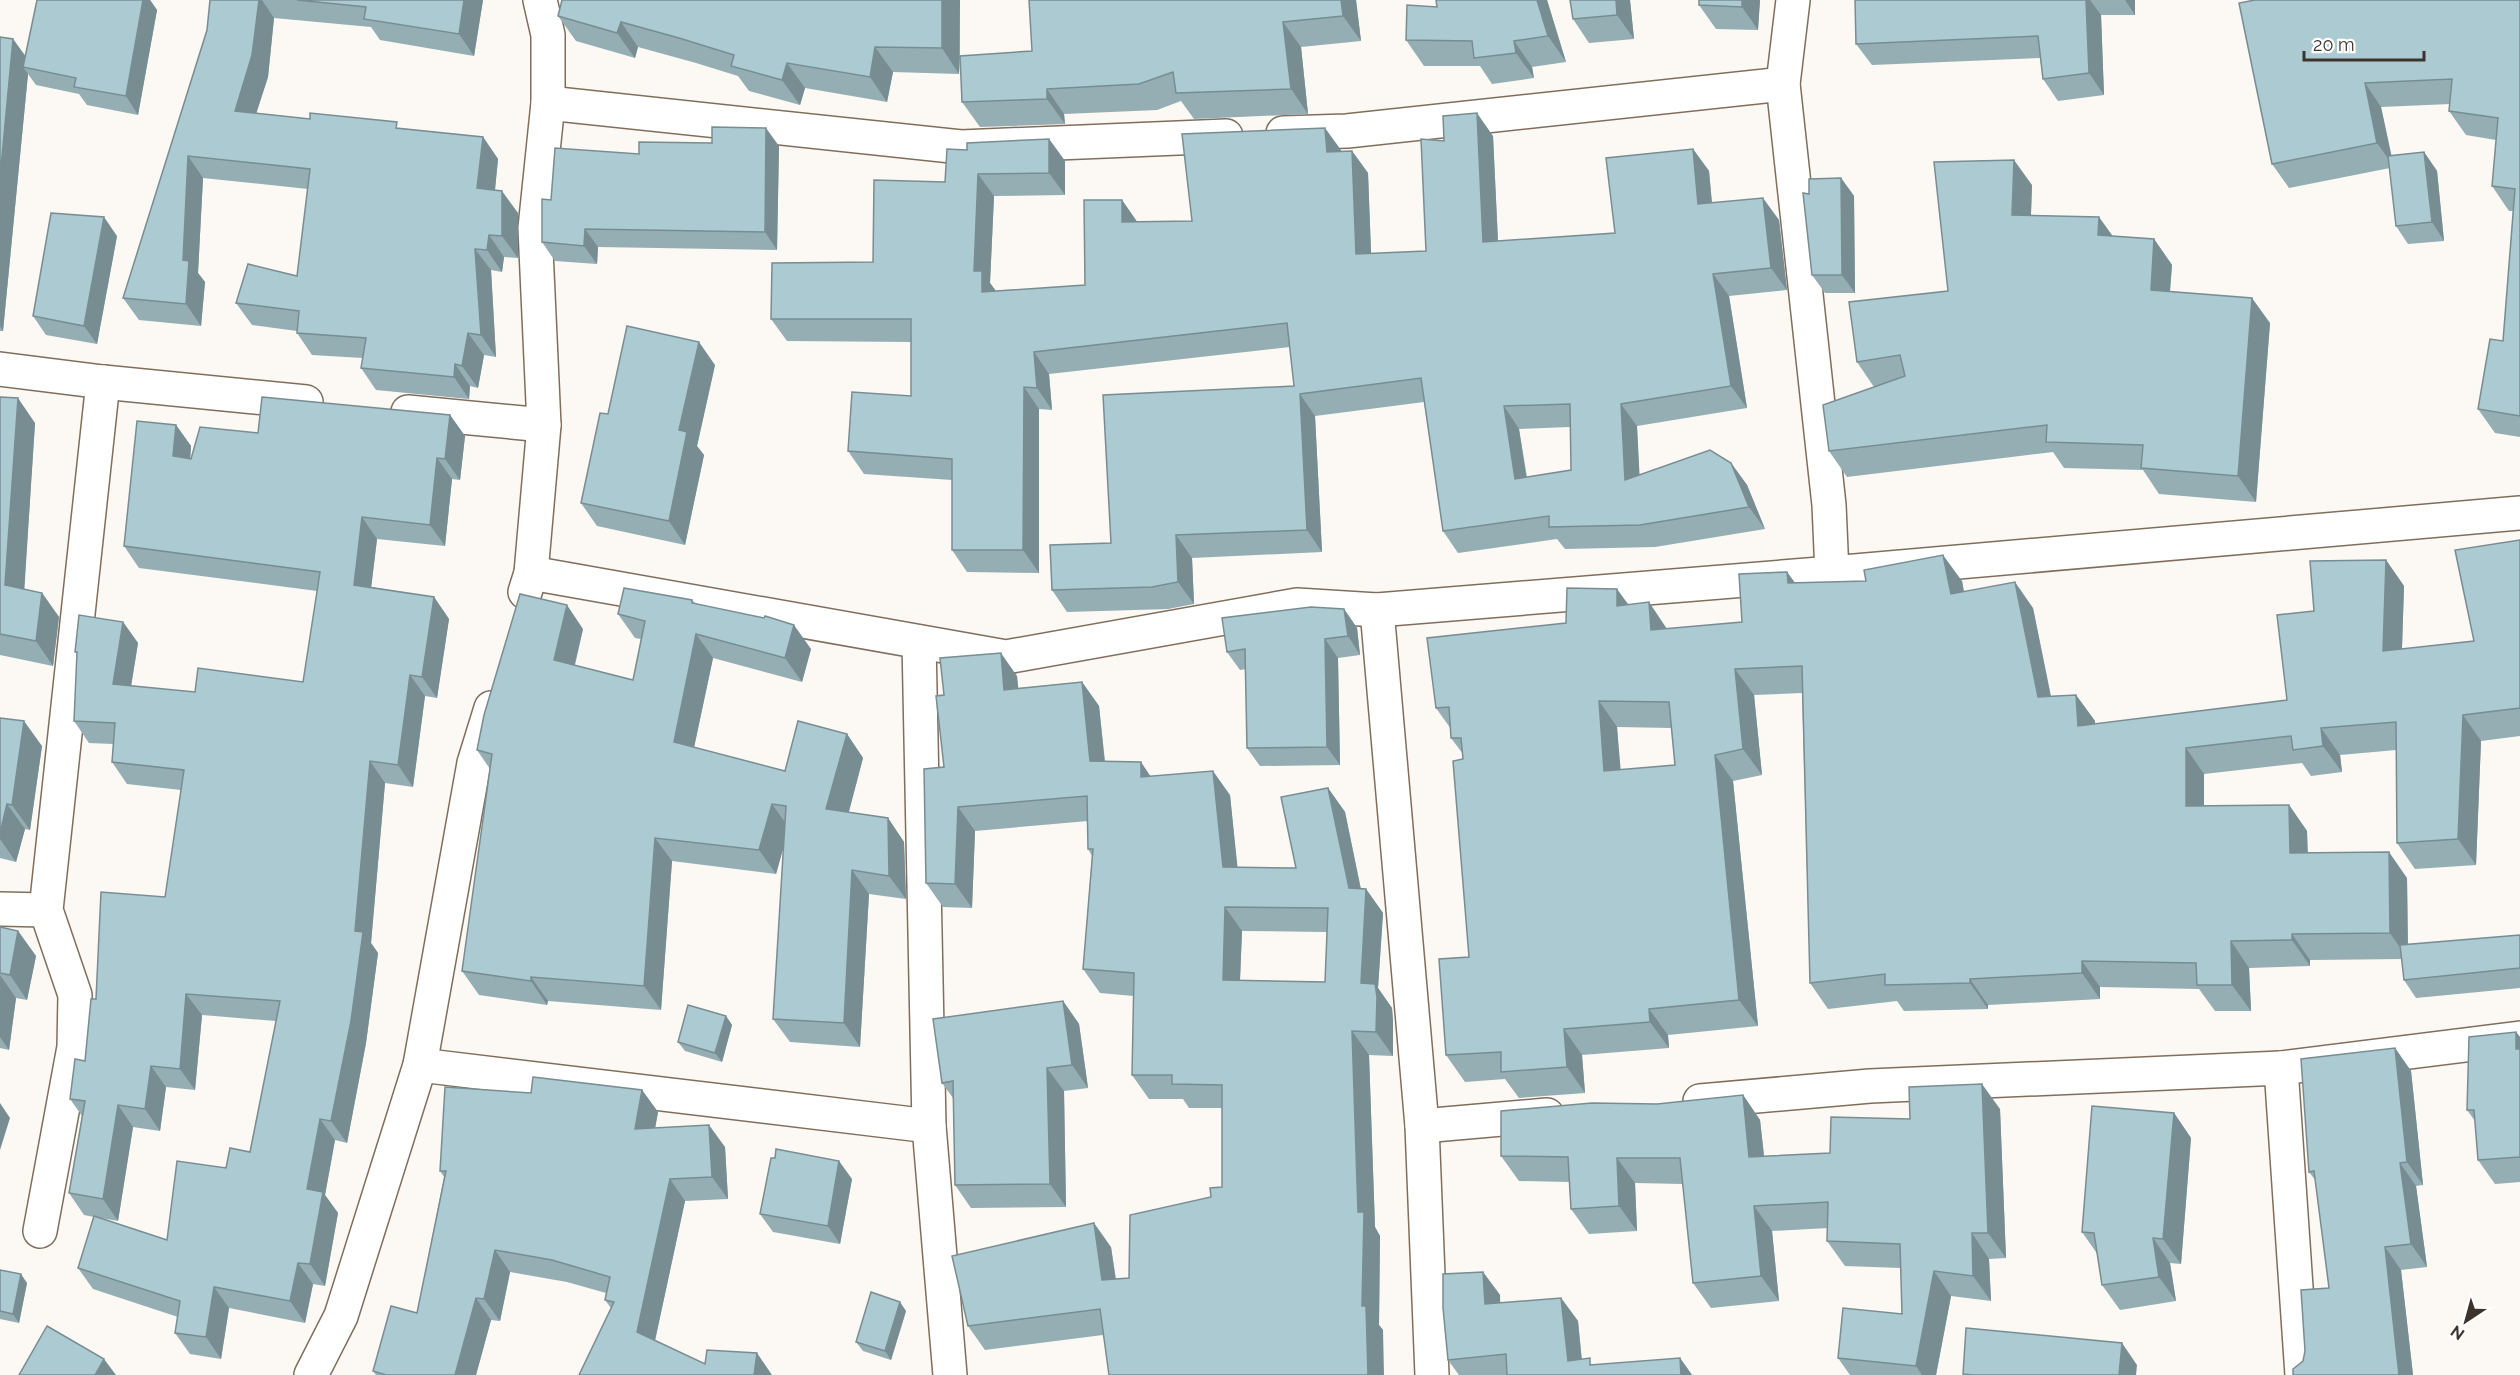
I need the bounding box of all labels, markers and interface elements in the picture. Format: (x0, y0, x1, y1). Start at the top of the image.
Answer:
scale bar (2304, 24, 2424, 62)
text: 20 m (2313, 34, 2355, 55)
north arrow (2436, 1291, 2496, 1351)
text: N (2447, 1321, 2468, 1344)

